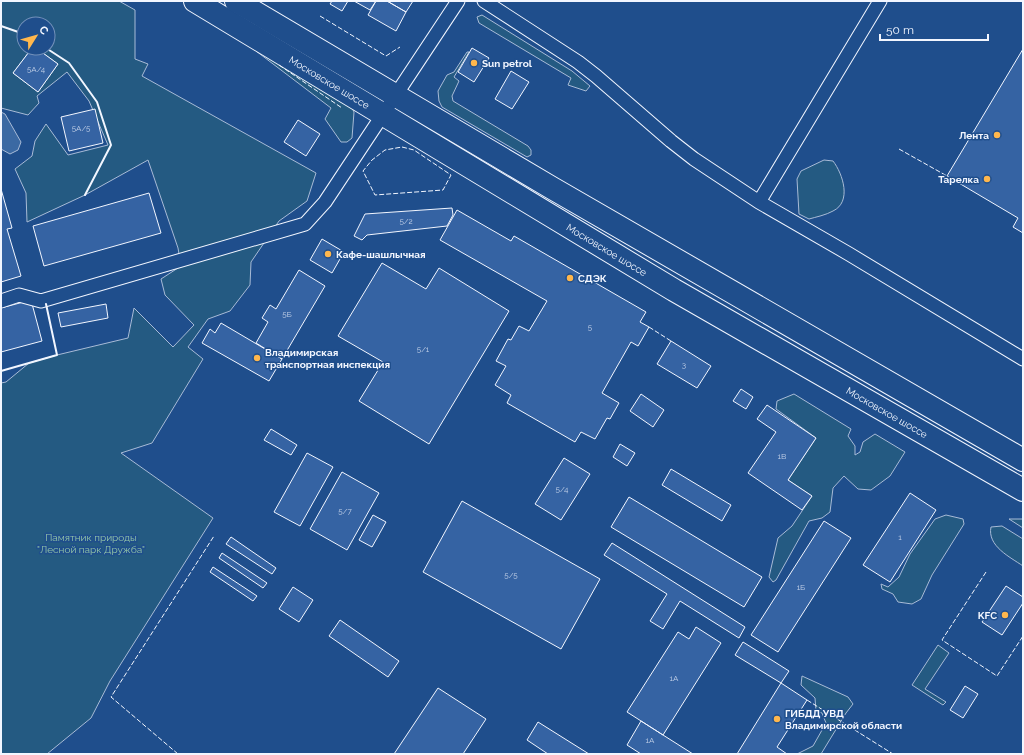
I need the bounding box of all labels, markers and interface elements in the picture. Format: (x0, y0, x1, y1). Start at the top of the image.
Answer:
north arrow (16, 16, 56, 56)
scale bar (880, 16, 988, 42)
text: С (36, 23, 51, 38)
text: 50 m (886, 23, 914, 37)
street label: Московское шоссе (287, 54, 371, 111)
marker: Sun petrol (469, 58, 479, 68)
place label: Sun petrol (482, 58, 533, 69)
house number: 5А/4 (27, 64, 46, 74)
house number: 5А/5 (72, 123, 91, 133)
place label: Лента (959, 130, 989, 141)
marker: Лента (992, 130, 1002, 140)
place label: Тарелка (938, 174, 979, 185)
marker: Тарелка (982, 174, 992, 184)
house number: 5/2 (399, 216, 413, 226)
street label: Московское шоссе (564, 221, 649, 278)
marker: Кафе-шашлычная (323, 249, 333, 259)
place label: Кафе-шашлычная (336, 249, 426, 260)
marker: СДЭК (565, 273, 575, 283)
place label: СДЭК (578, 273, 607, 284)
house number: 5Б (282, 309, 292, 319)
house number: 5 (588, 322, 593, 332)
house number: 5/1 (417, 344, 430, 354)
place label: Владимирская транспортная инспекция (265, 347, 390, 370)
marker: Владимирская транспортная инспекция (252, 353, 262, 363)
house number: 3 (682, 360, 686, 370)
street label: Московское шоссе (844, 385, 930, 440)
house number: 1В (778, 451, 786, 461)
house number: 5/4 (556, 484, 569, 494)
house number: 5/7 (338, 506, 352, 516)
park label: Памятник природы "Лесной парк Дружба" (37, 532, 145, 555)
house number: 1 (898, 532, 902, 542)
house number: 5/5 (504, 570, 518, 580)
house number: 1Б (797, 582, 805, 592)
place label: KFC (978, 610, 997, 621)
marker: KFC (1000, 610, 1010, 620)
house number: 1А (670, 673, 679, 683)
place label: ГИБДД УВД Владимирской области (785, 708, 902, 731)
marker: ГИБДД УВД Владимирской области (772, 714, 782, 724)
house number: 1А (646, 735, 655, 745)

